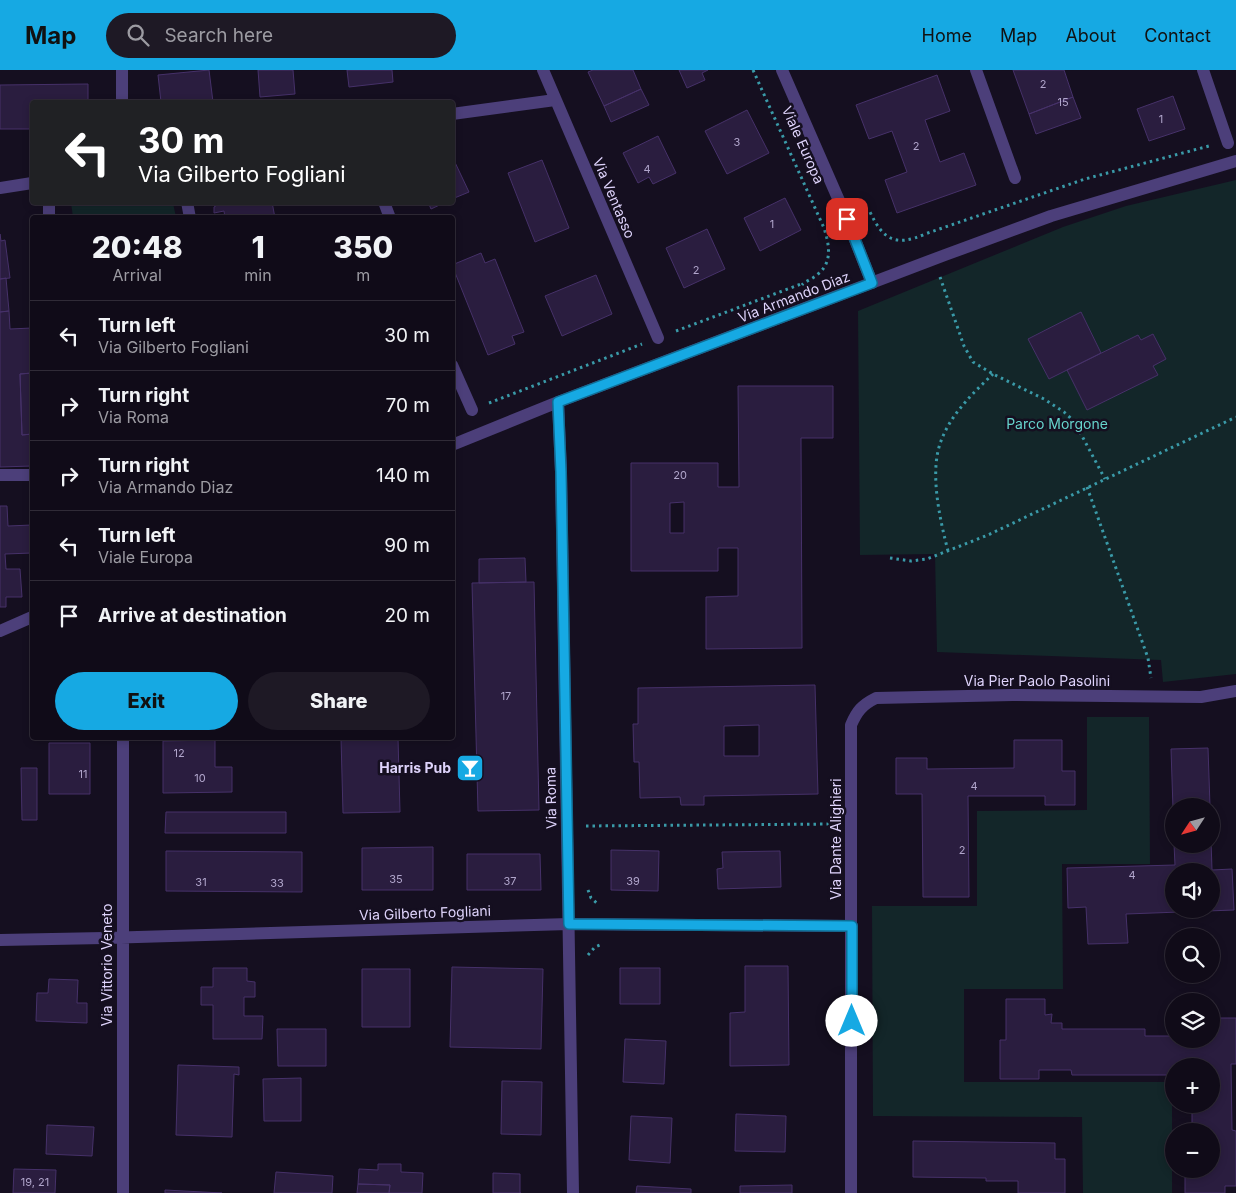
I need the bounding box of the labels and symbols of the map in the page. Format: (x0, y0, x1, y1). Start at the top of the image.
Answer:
house number: 2 (1040, 77, 1046, 91)
house number: 15 (1057, 95, 1069, 109)
street label: Viale Europa (779, 103, 828, 186)
house number: 1 (1159, 112, 1163, 126)
house number: 3 (734, 135, 741, 149)
house number: 2 (913, 139, 919, 153)
street label: Via Ventasso (590, 155, 639, 241)
house number: 4 (643, 162, 651, 176)
pin (826, 198, 868, 240)
house number: 1 (770, 217, 774, 231)
house number: 2 (693, 263, 699, 277)
street label: Via Armando Diaz (736, 267, 852, 326)
park label: Parco Morgone (1006, 415, 1108, 432)
house number: 20 (673, 468, 687, 482)
street label: Via Pier Paolo Pasolini (964, 672, 1110, 689)
house number: 17 (501, 689, 511, 703)
house number: 12 (173, 746, 185, 760)
bar icon: Harris Pub (455, 753, 485, 783)
place label: Harris Pub (379, 759, 451, 776)
house number: 11 (79, 767, 87, 781)
street label: Via Roma (541, 767, 560, 829)
house number: 10 (194, 771, 206, 785)
street label: Via Dante Alighieri (827, 778, 844, 900)
house number: 4 (970, 779, 978, 793)
north arrow (1165, 798, 1220, 852)
house number: 2 (959, 843, 965, 857)
house number: 4 (1128, 868, 1136, 882)
house number: 35 (389, 872, 403, 886)
house number: 37 (503, 874, 517, 888)
house number: 39 (626, 874, 640, 888)
house number: 31 (195, 875, 207, 889)
house number: 33 (270, 876, 284, 890)
street label: Via Gilberto Fogliani (359, 902, 491, 923)
street label: Via Vittorio Veneto (98, 904, 115, 1026)
position arrow (825, 994, 877, 1046)
house number: 19, 21 (21, 1175, 49, 1189)

